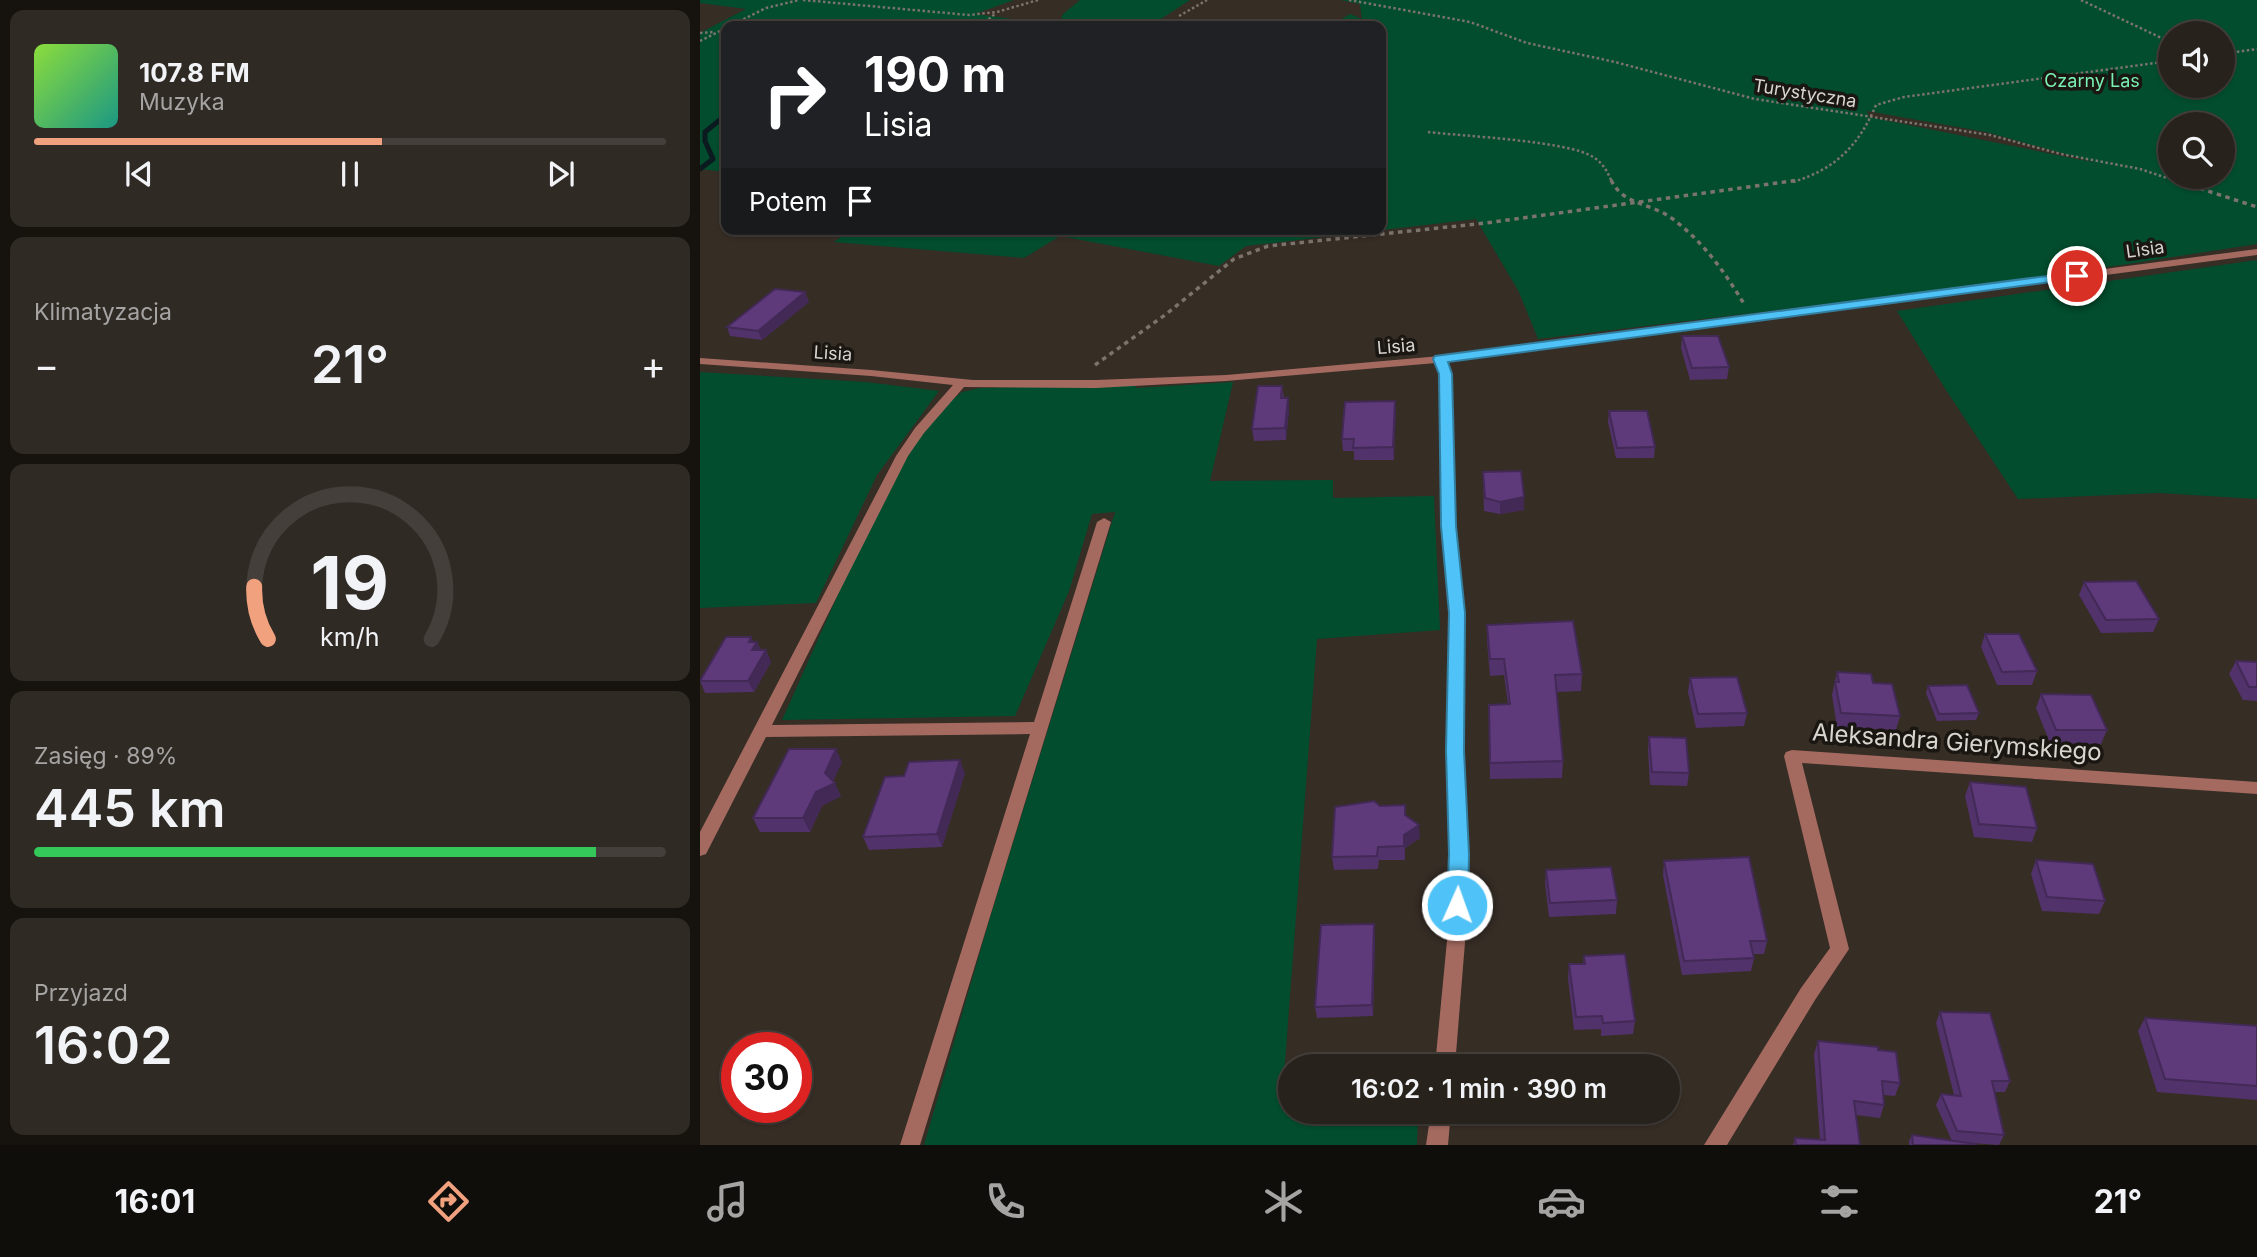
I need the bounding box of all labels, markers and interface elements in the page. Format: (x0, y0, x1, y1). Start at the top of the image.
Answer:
map controls (2158, 21, 2235, 189)
button: sound (2158, 21, 2235, 98)
text: 190 m (864, 45, 1006, 104)
icon: right (749, 49, 840, 140)
text: 107.8 FM (139, 57, 250, 88)
park label: Czarny Las (2044, 70, 2140, 91)
street label: Turystyczna (1752, 74, 1858, 112)
text: Muzyka (139, 88, 225, 116)
text: Lisia (864, 105, 932, 144)
button: search (2158, 112, 2235, 189)
icon: previous (120, 155, 158, 193)
icon: pause (331, 155, 369, 193)
icon: next (542, 155, 580, 193)
icon: arrive (841, 182, 879, 220)
text: Potem (749, 186, 827, 217)
street label: Lisia (2124, 236, 2166, 262)
pin (2047, 246, 2107, 306)
icon: arrive (2058, 257, 2096, 295)
text: Klimatyzacja (34, 298, 172, 326)
text: 21° (311, 333, 389, 396)
street label: Lisia (1376, 334, 1416, 358)
street label: Lisia (813, 341, 853, 365)
text: − (34, 342, 59, 388)
text: + (641, 342, 666, 388)
text: 19 (311, 538, 389, 627)
text: km/h (320, 621, 380, 651)
street label: Aleksandra Gierymskiego (1811, 717, 2103, 767)
text: Zasięg · 89% (34, 742, 177, 770)
text: 445 km (34, 777, 226, 840)
position arrow (1420, 868, 1494, 942)
text: Przyjazd (34, 979, 128, 1007)
text: 16:02 (34, 1014, 173, 1077)
speed limit sign: 30 (721, 1032, 812, 1123)
text: 16:02 · 1 min · 390 m (1351, 1073, 1607, 1104)
icon: directions (424, 1177, 473, 1226)
icon: music (703, 1177, 752, 1226)
icon: phone (981, 1177, 1030, 1226)
icon: climate (1259, 1177, 1308, 1226)
icon: car (1537, 1177, 1586, 1226)
icon: filters (1815, 1177, 1864, 1226)
text: 16:01 (115, 1182, 195, 1221)
text: 21° (2094, 1182, 2142, 1221)

